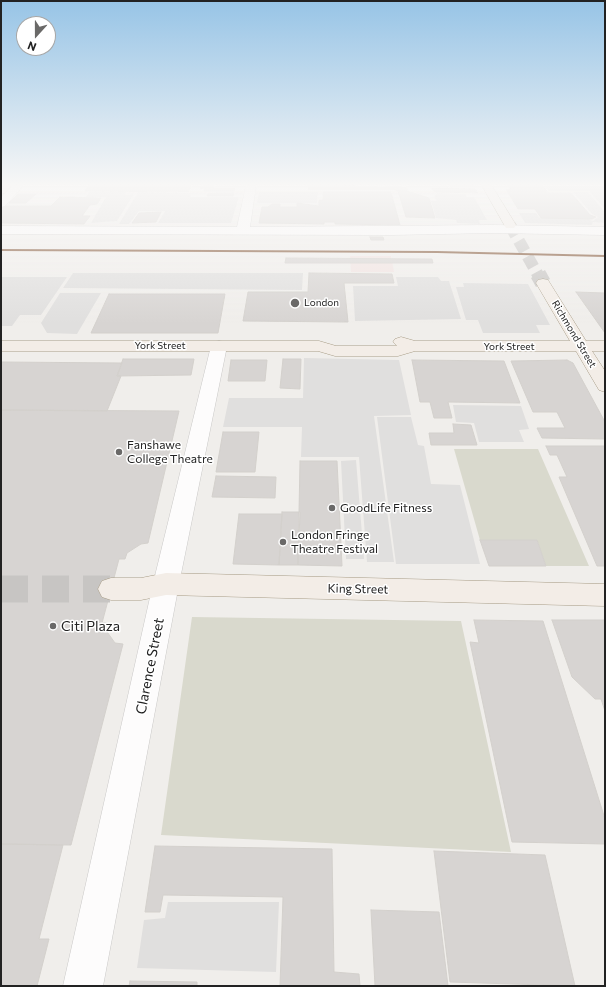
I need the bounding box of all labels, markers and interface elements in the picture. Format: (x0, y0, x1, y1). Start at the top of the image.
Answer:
north arrow (16, 16, 56, 56)
text: N (26, 39, 38, 54)
marker: London (289, 297, 301, 309)
place label: London (304, 297, 339, 309)
street label: Richmond Street (549, 298, 599, 370)
street label: York Street (134, 340, 186, 352)
street label: York Street (483, 341, 535, 353)
place label: Fanshawe College Theatre (127, 438, 213, 466)
marker: Fanshawe College Theatre (114, 447, 124, 457)
place label: GoodLife Fitness (340, 501, 432, 515)
marker: GoodLife Fitness (327, 503, 337, 513)
place label: London Fringe Theatre Festival (291, 528, 378, 556)
marker: London Fringe Theatre Festival (278, 537, 288, 547)
street label: King Street (328, 581, 388, 597)
street label: Clarence Street (132, 616, 168, 716)
place label: Citi Plaza (61, 618, 120, 634)
marker: Citi Plaza (48, 621, 58, 631)

